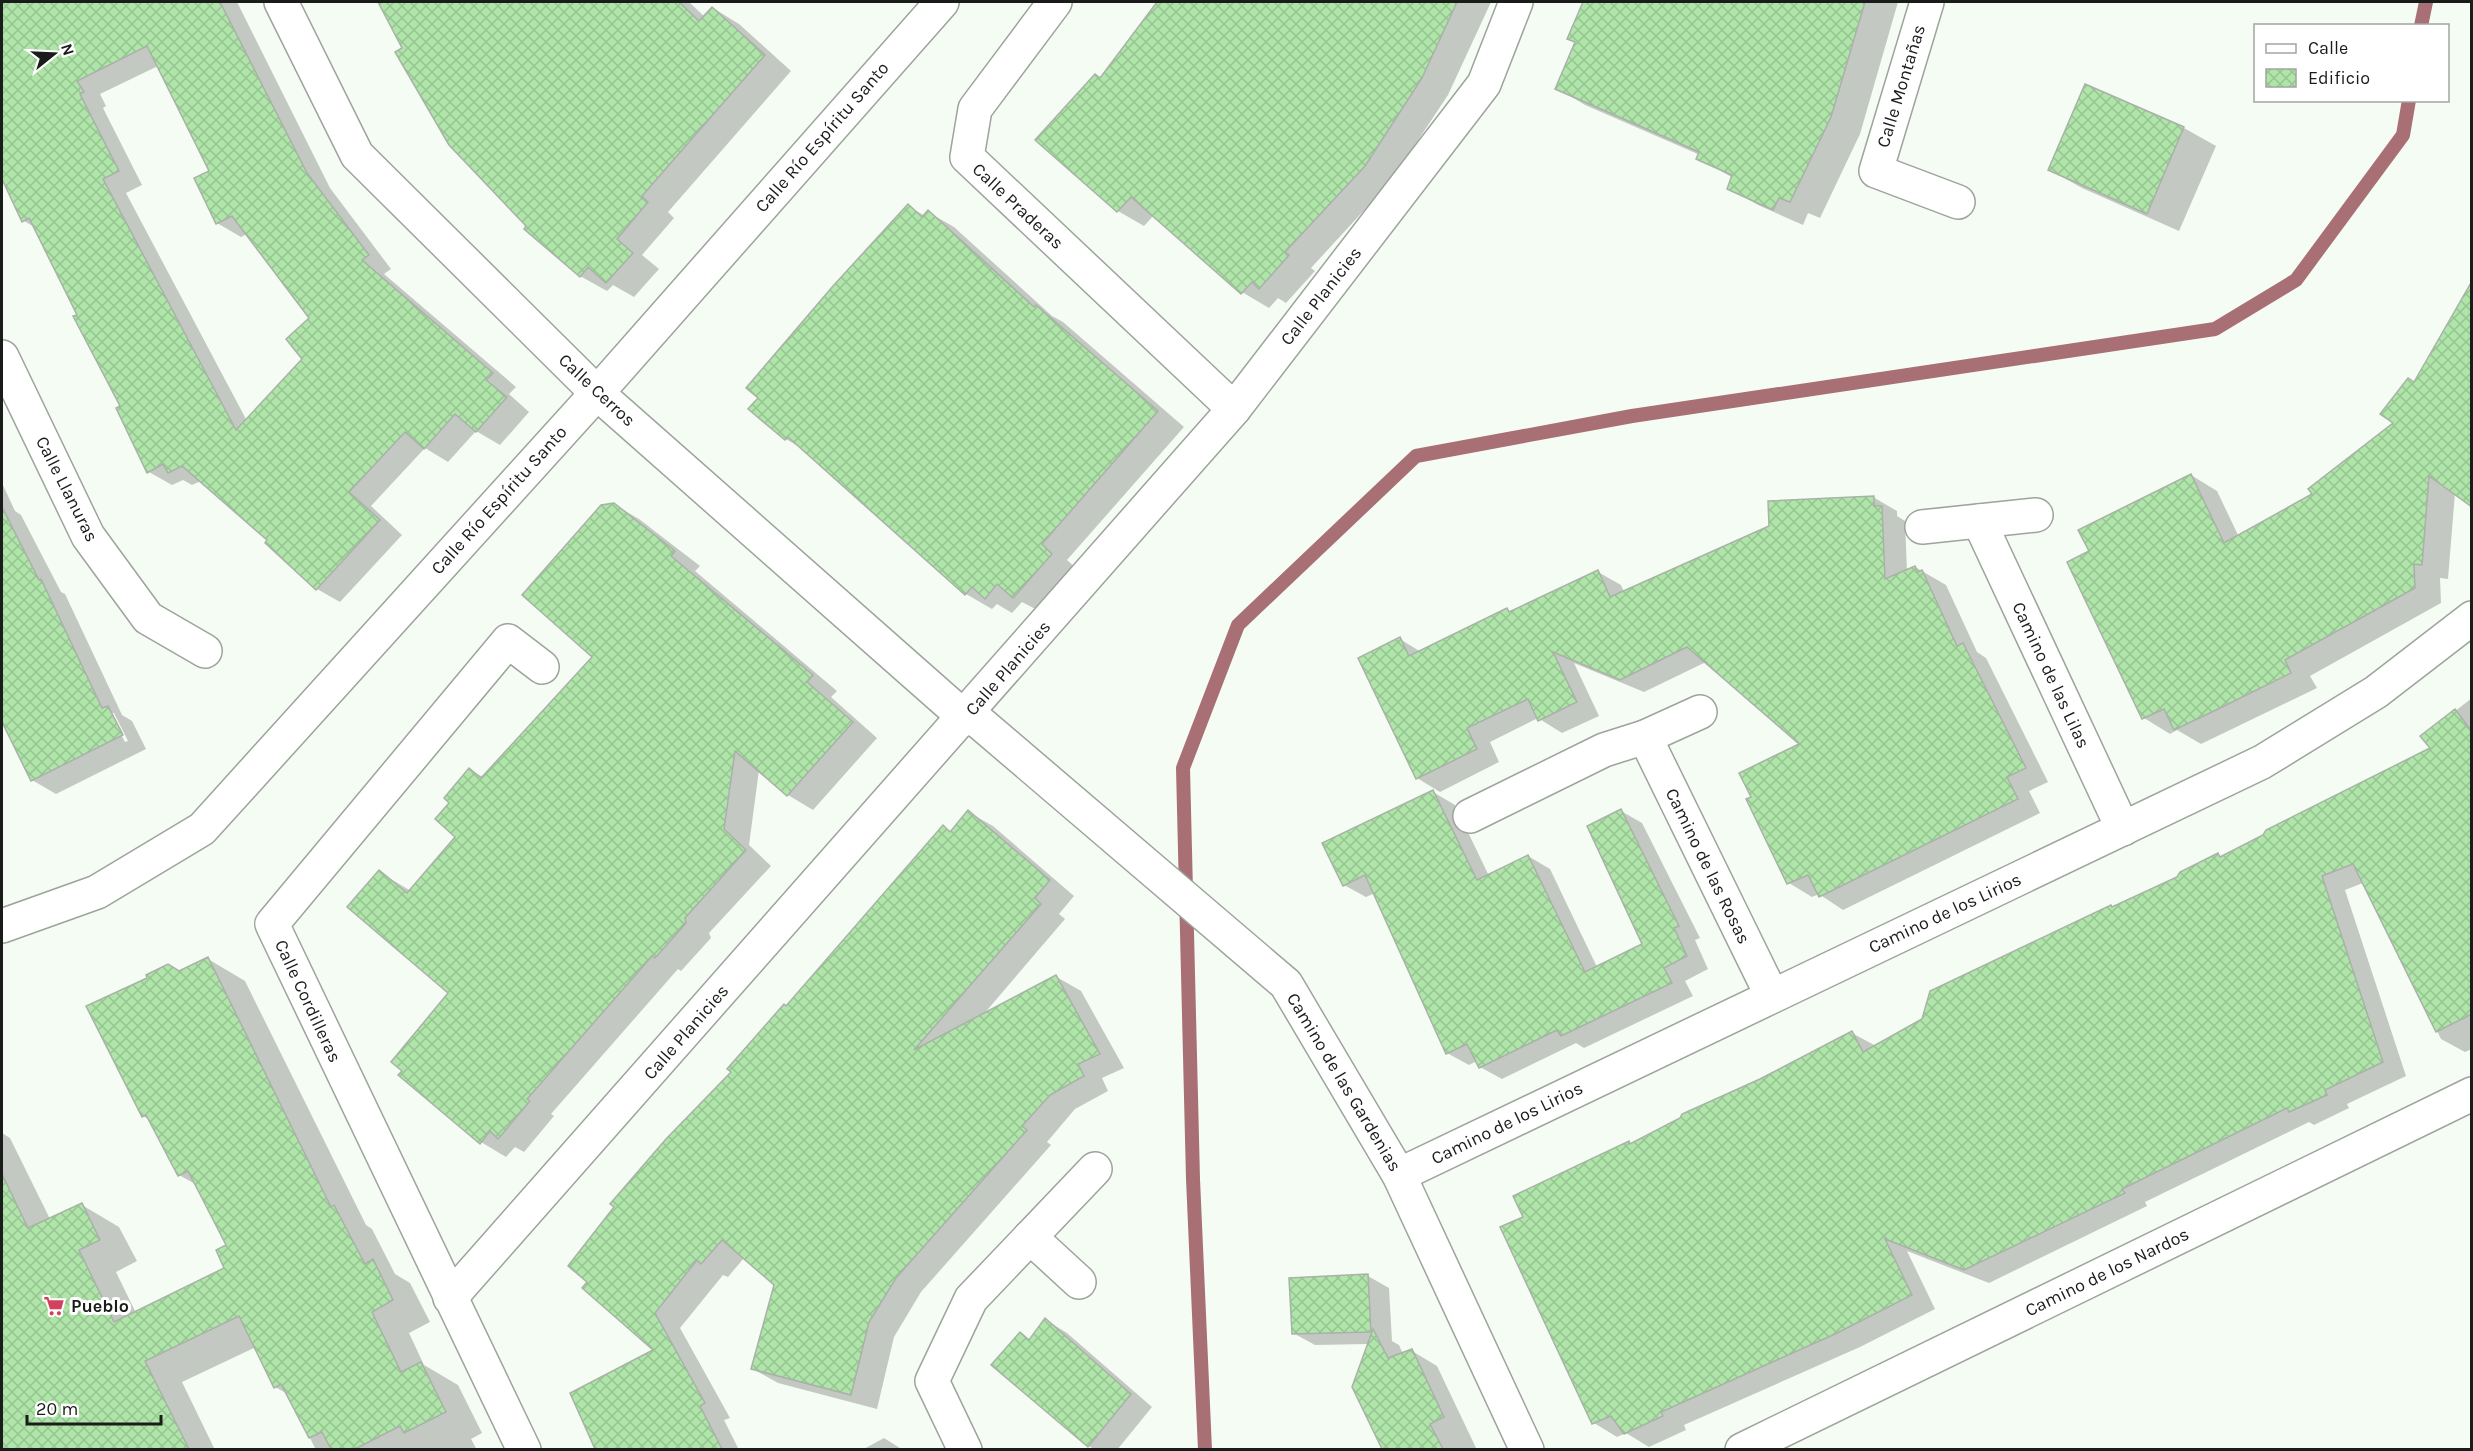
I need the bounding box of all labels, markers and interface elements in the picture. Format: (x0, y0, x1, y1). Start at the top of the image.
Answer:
street label: Calle Montañas (1872, 22, 1930, 150)
north arrow (24, 24, 84, 84)
legend (2254, 24, 2449, 102)
text: Calle (2308, 37, 2348, 59)
text: N (57, 41, 79, 58)
street label: Calle Río Espíritu Santo (751, 57, 893, 217)
text: Edificio (2308, 67, 2370, 89)
street label: Calle Praderas (968, 158, 1068, 254)
street label: Calle Planicies (1276, 242, 1366, 350)
street label: Calle Cerros (554, 349, 640, 431)
street label: Calle Río Espíritu Santo (426, 421, 572, 579)
street label: Calle Llanuras (31, 433, 103, 545)
street label: Camino de las Lilas (2007, 598, 2095, 752)
street label: Calle Planicies (961, 616, 1055, 720)
street label: Camino de las Rosas (1661, 784, 1755, 948)
street label: Camino de los Lirios (1865, 868, 2025, 958)
street label: Calle Cordilleras (270, 936, 346, 1066)
street label: Calle Planicies (639, 980, 733, 1084)
street label: Camino de las Gardenias (1282, 989, 1406, 1175)
street label: Camino de los Lirios (1428, 1077, 1586, 1169)
street label: Camino de los Nardos (2021, 1223, 2193, 1321)
supermarket icon: Pueblo (42, 1294, 66, 1318)
place label: Pueblo (71, 1295, 129, 1317)
scale bar (27, 1388, 160, 1426)
text: 20 m (36, 1398, 78, 1420)

